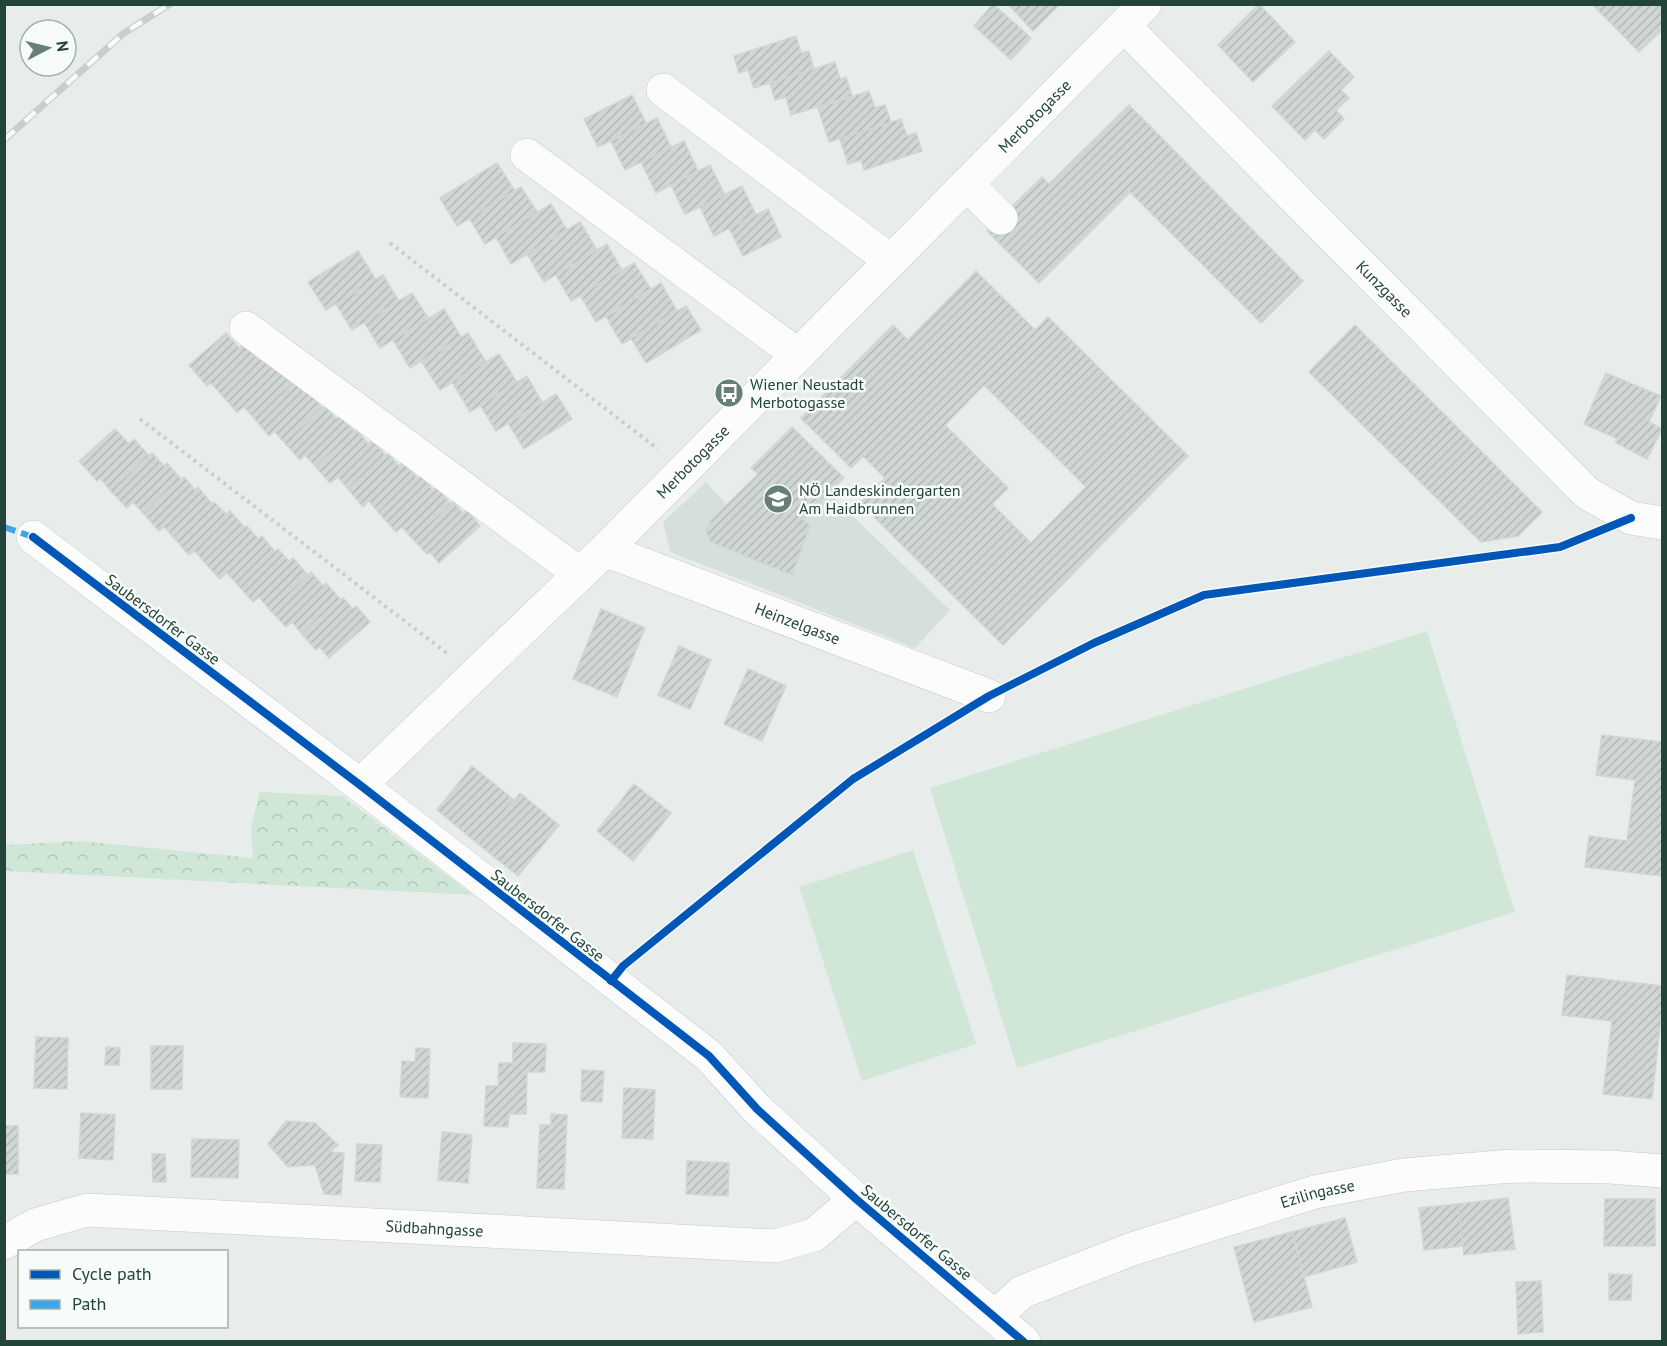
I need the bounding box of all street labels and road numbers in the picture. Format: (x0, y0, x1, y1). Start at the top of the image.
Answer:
street label: Merbotogasse (994, 75, 1075, 157)
street label: Kunzgasse (1352, 256, 1417, 321)
street label: Merbotogasse (652, 420, 733, 502)
street label: Saubersdorfer Gasse (102, 569, 224, 669)
street label: Heinzelgasse (752, 598, 843, 649)
street label: Saubersdorfer Gasse (487, 864, 609, 966)
street label: Ezilingasse (1278, 1175, 1356, 1212)
street label: Saubersdorfer Gasse (857, 1180, 977, 1284)
street label: Südbahngasse (385, 1216, 484, 1241)

